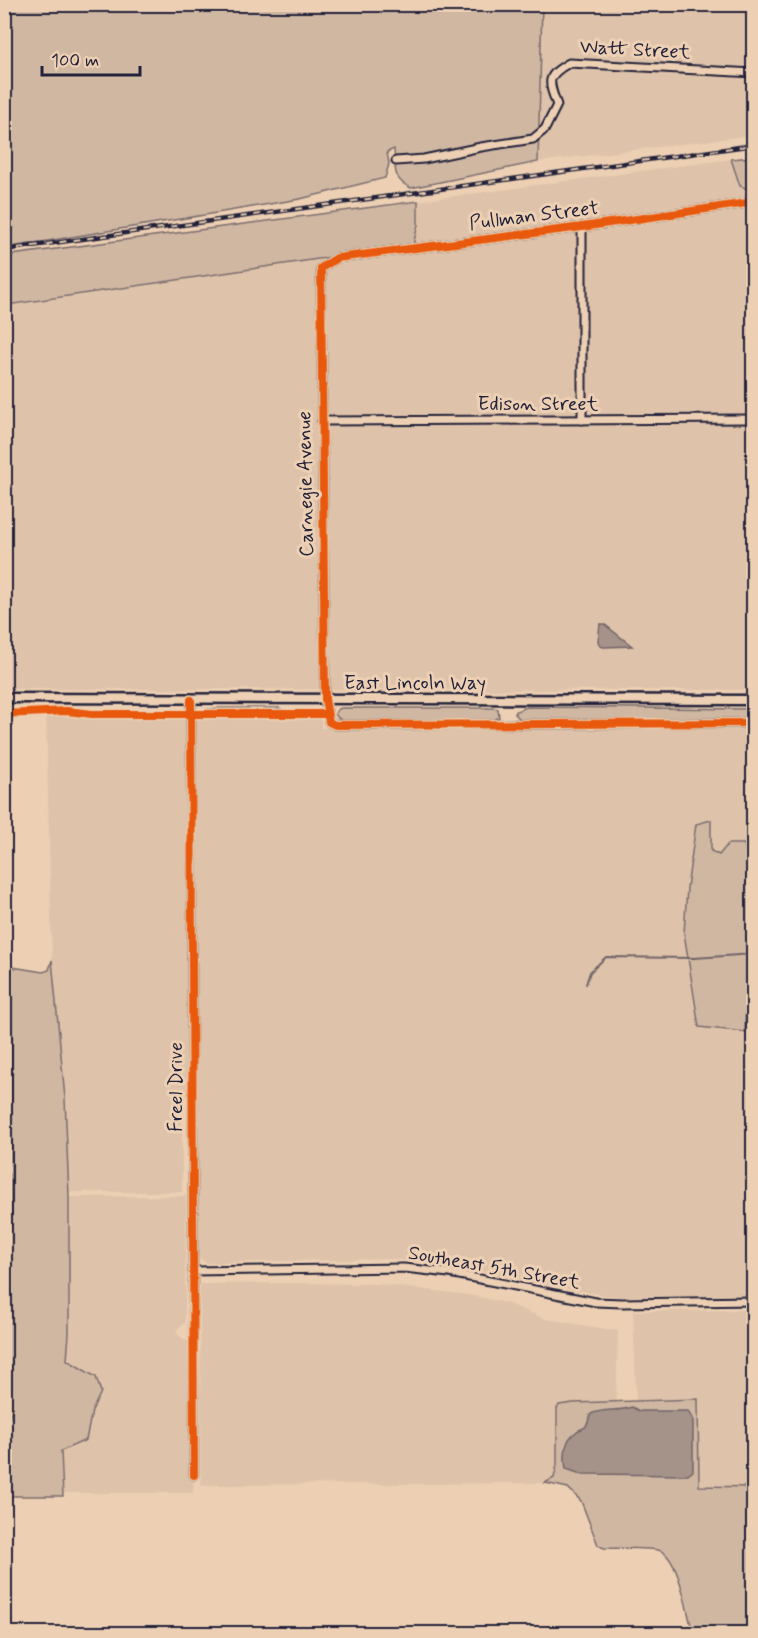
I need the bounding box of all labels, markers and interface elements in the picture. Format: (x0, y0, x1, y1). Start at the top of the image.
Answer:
street label: Watt Street (579, 34, 691, 66)
scale bar (42, 39, 140, 77)
text: 100 m (51, 49, 99, 73)
street label: Pullman Street (468, 195, 600, 237)
street label: Edison Street (478, 391, 598, 418)
street label: Carnegie Avenue (291, 411, 321, 557)
street label: East Lincoln Way (344, 670, 486, 697)
street label: Freel Drive (163, 1042, 190, 1132)
street label: Southeast 5th Street (406, 1240, 582, 1296)

